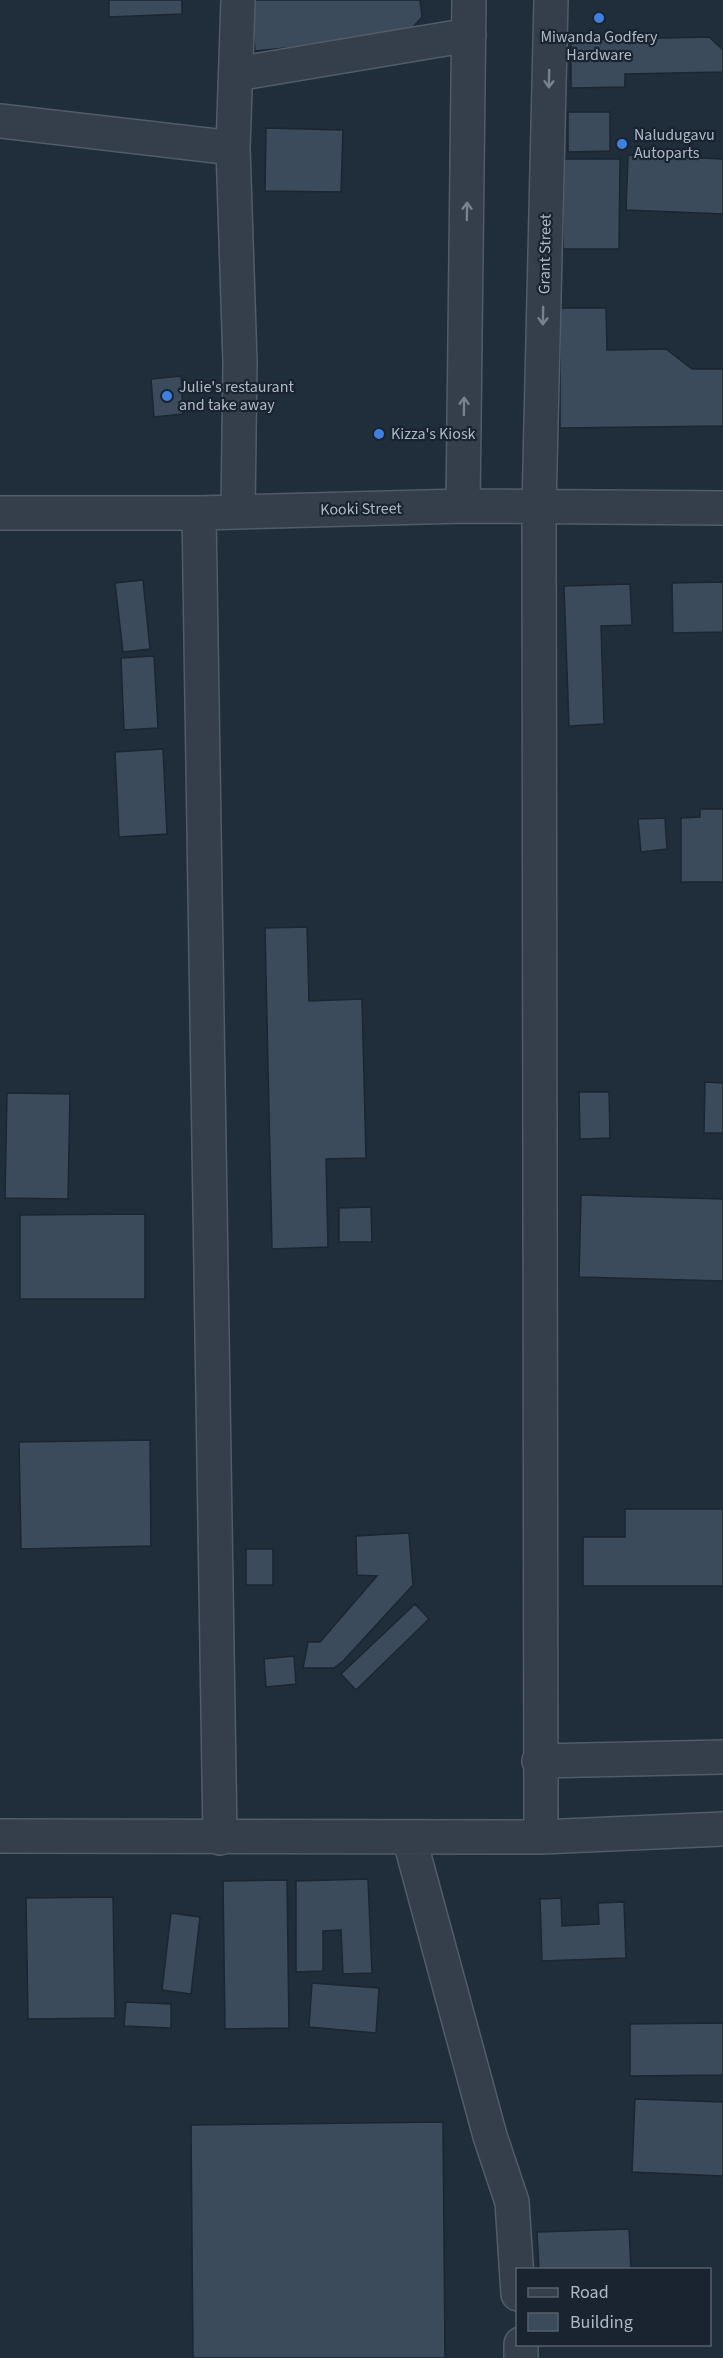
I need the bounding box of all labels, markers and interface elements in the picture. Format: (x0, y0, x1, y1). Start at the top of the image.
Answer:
marker: Miwanda Godfery Hardware (592, 11, 606, 25)
place label: Miwanda Godfery Hardware (540, 26, 658, 66)
one-way arrow (543, 69, 555, 89)
place label: Naludugavu Autoparts (634, 124, 715, 164)
marker: Naludugavu Autoparts (615, 137, 629, 151)
one-way arrow (461, 202, 473, 222)
street label: Grant Street (533, 213, 557, 294)
one-way arrow (538, 306, 549, 326)
place label: Julie's restaurant and take away (179, 376, 294, 416)
marker: Julie's restaurant and take away (160, 389, 174, 403)
one-way arrow (458, 397, 470, 417)
place label: Kizza's Kiosk (391, 423, 476, 445)
marker: Kizza's Kiosk (372, 427, 386, 441)
street label: Kooki Street (320, 497, 403, 521)
legend (516, 2268, 711, 2346)
text: Road (570, 2280, 609, 2305)
text: Building (570, 2310, 633, 2335)

